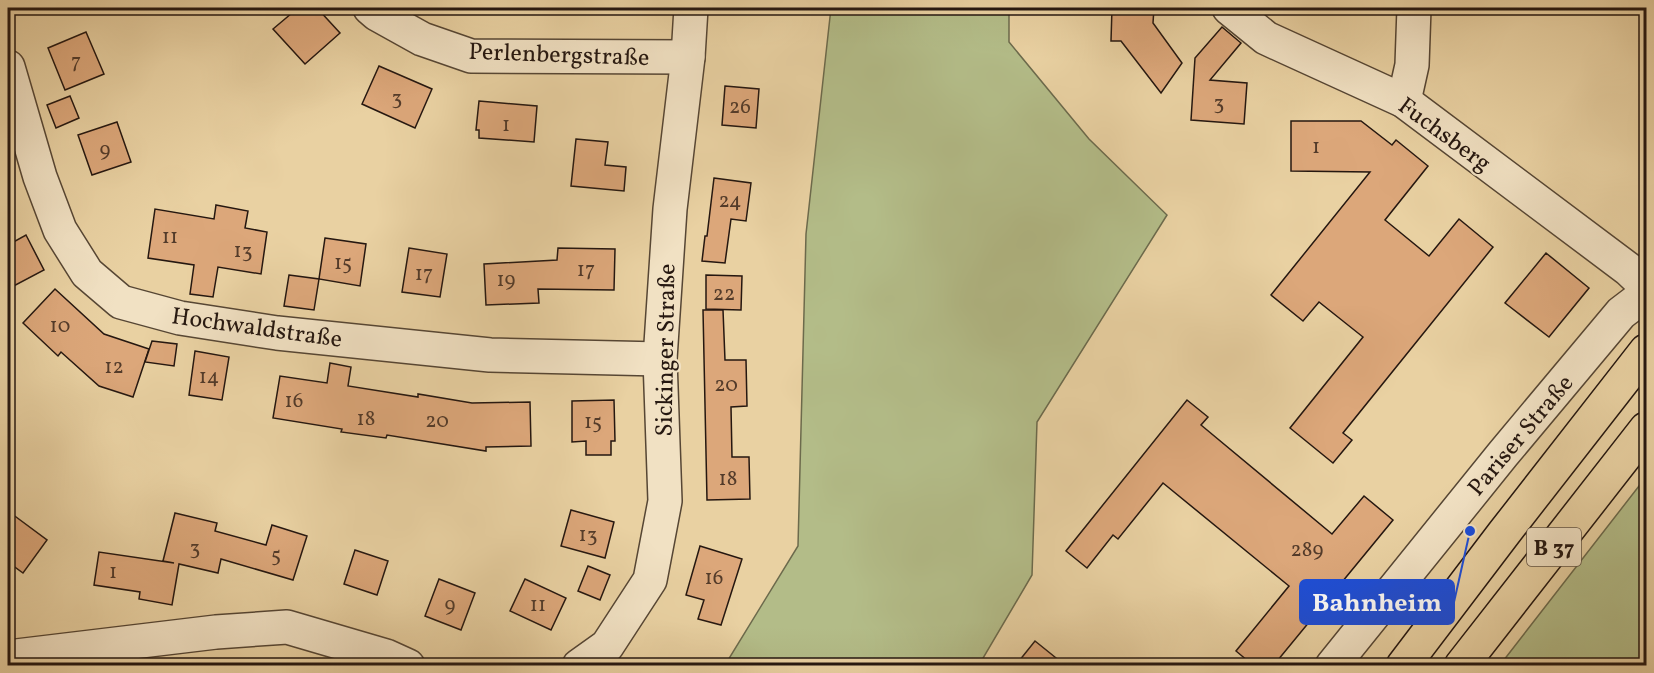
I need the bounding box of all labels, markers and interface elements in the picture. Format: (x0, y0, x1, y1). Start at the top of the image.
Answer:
street label: Perlenbergstraße (468, 36, 650, 76)
house number: 7 (71, 48, 81, 77)
house number: 3 (392, 84, 402, 113)
house number: 3 (1214, 89, 1224, 118)
street label: Fuchsberg (1390, 90, 1497, 181)
house number: 26 (729, 93, 751, 122)
house number: 1 (502, 111, 510, 140)
house number: 1 (1312, 133, 1320, 162)
house number: 9 (100, 136, 111, 165)
house number: 24 (718, 187, 742, 216)
house number: 11 (162, 223, 178, 252)
house number: 13 (234, 237, 252, 266)
house number: 15 (334, 249, 352, 278)
house number: 17 (577, 256, 595, 285)
house number: 17 (415, 260, 433, 289)
street label: Sickinger Straße (648, 263, 686, 437)
house number: 19 (496, 266, 516, 295)
house number: 22 (713, 280, 735, 309)
street label: Hochwaldstraße (169, 300, 344, 358)
house number: 10 (50, 312, 70, 341)
house number: 12 (104, 353, 124, 382)
house number: 14 (199, 363, 219, 392)
street label: Pariser Straße (1461, 368, 1582, 504)
house number: 20 (714, 371, 738, 400)
house number: 16 (285, 387, 303, 416)
house number: 18 (357, 405, 375, 434)
house number: 20 (425, 407, 449, 436)
house number: 15 (584, 408, 602, 437)
house number: 18 (719, 465, 737, 494)
house number: 13 (579, 521, 597, 550)
road number: B 37 (1527, 528, 1581, 566)
house number: 3 (190, 534, 200, 563)
house number: 289 (1291, 536, 1324, 565)
house number: 5 (271, 541, 281, 570)
house number: 1 (109, 558, 117, 587)
house number: 16 (705, 564, 723, 593)
callout: Bahnheim (1300, 580, 1454, 624)
text: Bahnheim (1312, 586, 1442, 622)
house number: 9 (445, 591, 456, 620)
house number: 11 (530, 591, 546, 620)

